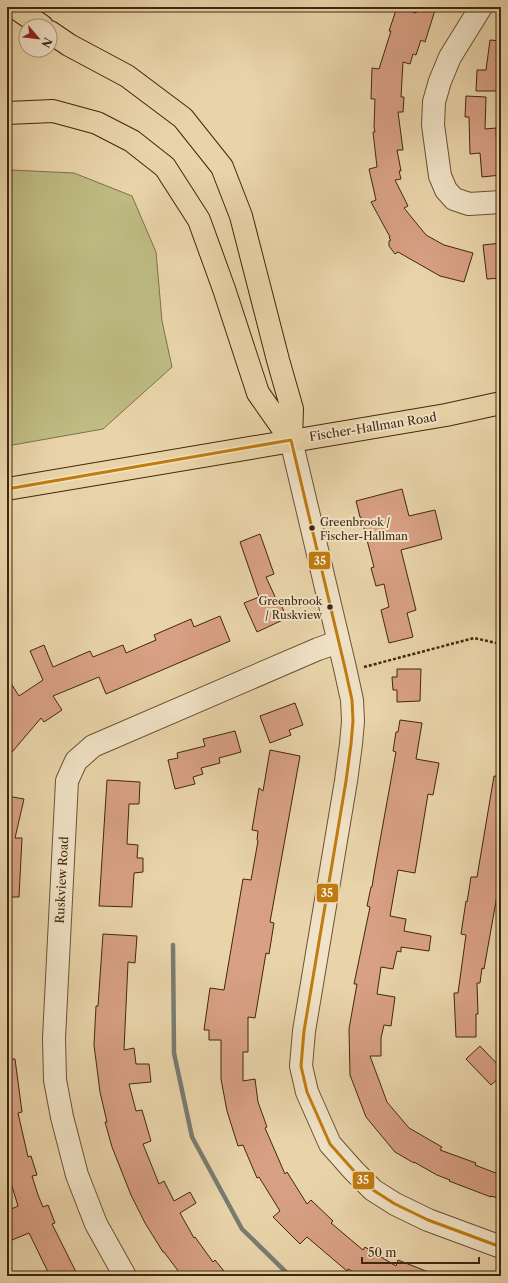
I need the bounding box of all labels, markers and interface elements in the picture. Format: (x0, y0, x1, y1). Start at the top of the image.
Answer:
north arrow (18, 18, 58, 58)
text: N (38, 35, 55, 51)
street label: Fischer-Hallman Road (308, 409, 438, 444)
place label: Greenbrook / Fischer-Hallman (320, 515, 408, 543)
marker: Greenbrook / Fischer-Hallman (307, 523, 317, 533)
line badge: 35 (308, 551, 331, 570)
text: 35 (314, 554, 326, 568)
place label: Greenbrook / Ruskview (258, 594, 323, 622)
marker: Greenbrook / Ruskview (325, 602, 335, 612)
street label: Ruskview Road (52, 835, 71, 924)
line badge: 35 (316, 883, 339, 903)
text: 35 (321, 886, 333, 900)
line badge: 35 (352, 1171, 375, 1190)
text: 35 (357, 1173, 369, 1187)
scale bar (362, 1239, 479, 1265)
text: 50 m (368, 1245, 397, 1260)

